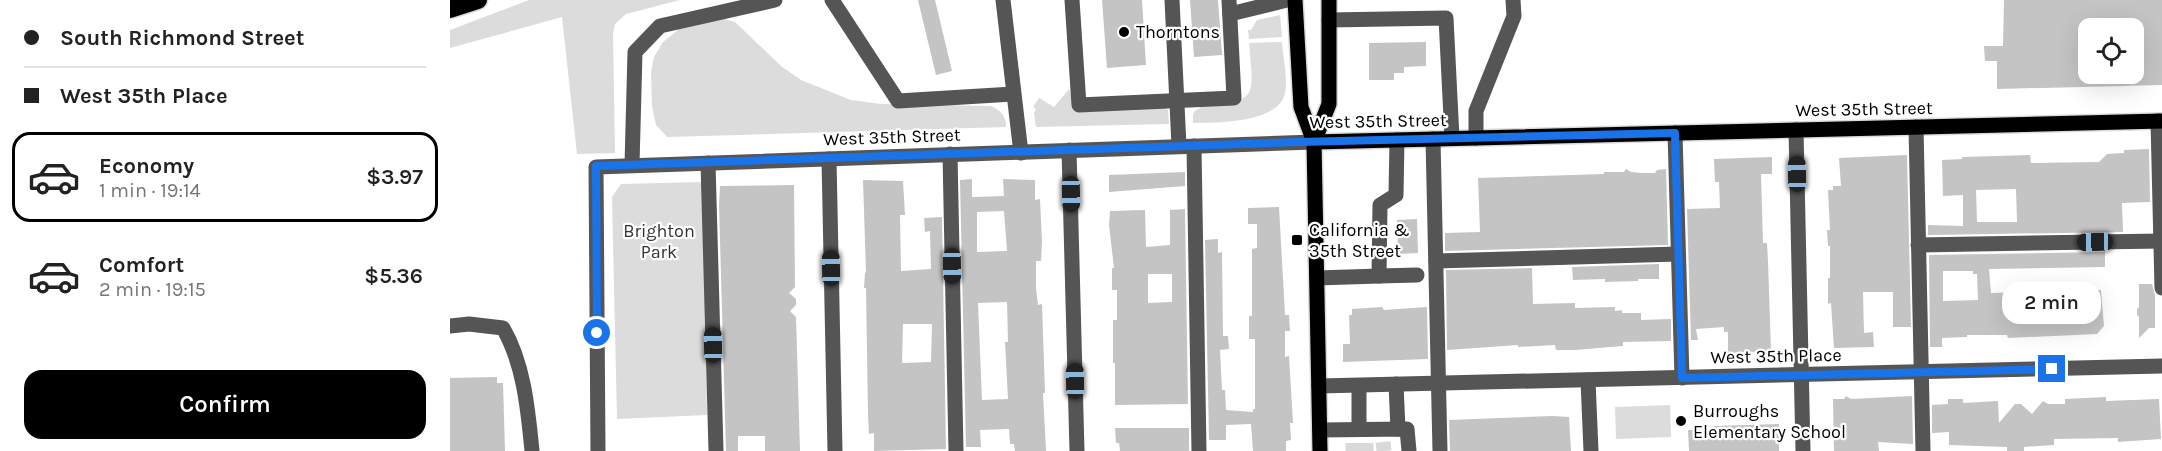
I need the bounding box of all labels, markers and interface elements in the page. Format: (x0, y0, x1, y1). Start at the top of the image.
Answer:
map controls (2078, 18, 2144, 84)
button: locate (2078, 18, 2144, 84)
place label: Thorntons (1136, 21, 1220, 43)
text: South Richmond Street (60, 25, 304, 51)
marker: Thorntons (1117, 25, 1131, 39)
text: West 35th Place (60, 83, 228, 109)
street label: West 35th Street (1795, 97, 1933, 121)
street label: West 35th Street (1309, 109, 1447, 133)
street label: West 35th Street (823, 124, 961, 150)
icon: car (27, 150, 81, 204)
text: Economy (99, 153, 194, 179)
car (1788, 156, 1806, 192)
text: $3.97 (366, 164, 423, 190)
car (1062, 176, 1080, 212)
text: 1 min · 19:14 (99, 179, 201, 202)
place label: California & 35th Street (1309, 219, 1410, 262)
park label: Brighton Park (623, 220, 695, 263)
marker: California & 35th Street (1290, 233, 1304, 247)
car (2077, 233, 2113, 251)
car (943, 248, 961, 284)
icon: car (27, 249, 81, 303)
car (822, 250, 840, 286)
text: Comfort (99, 252, 184, 278)
text: $5.36 (364, 263, 423, 289)
text: 2 min · 19:15 (99, 278, 206, 301)
callout: 2 min (2002, 282, 2102, 324)
text: 2 min (2024, 291, 2079, 314)
route start (583, 319, 610, 346)
car (704, 327, 722, 363)
street label: West 35th Place (1710, 344, 1842, 368)
route end (2038, 355, 2065, 382)
car (1066, 363, 1084, 399)
button: Confirm (24, 370, 426, 439)
place label: Burroughs Elementary School (1693, 400, 1846, 443)
marker: Burroughs Elementary School (1674, 414, 1688, 428)

